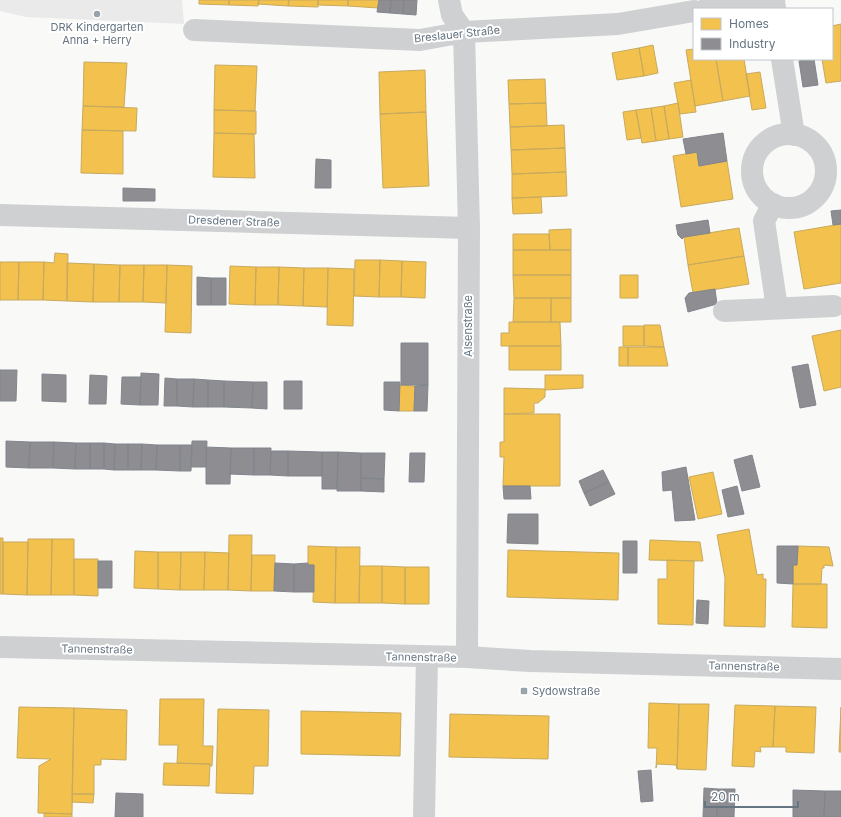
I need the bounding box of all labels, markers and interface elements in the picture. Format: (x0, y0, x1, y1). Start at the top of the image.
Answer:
legend (693, 8, 833, 60)
marker: DRK Kindergarten Anna + Herry (92, 9, 102, 19)
text: Homes (729, 16, 769, 31)
place label: DRK Kindergarten Anna + Herry (51, 20, 143, 47)
street label: Breslauer Straße (413, 23, 501, 45)
text: Industry (729, 36, 776, 51)
street label: Dresdener Straße (188, 212, 280, 230)
street label: Alsenstraße (461, 295, 475, 357)
street label: Tannenstraße (61, 641, 133, 657)
street label: Tannenstraße (385, 649, 457, 665)
street label: Tannenstraße (708, 658, 780, 674)
place label: Sydowstraße (532, 684, 600, 698)
marker: Sydowstraße (519, 686, 529, 696)
scale bar (705, 783, 798, 809)
text: 20 m (711, 789, 740, 804)

